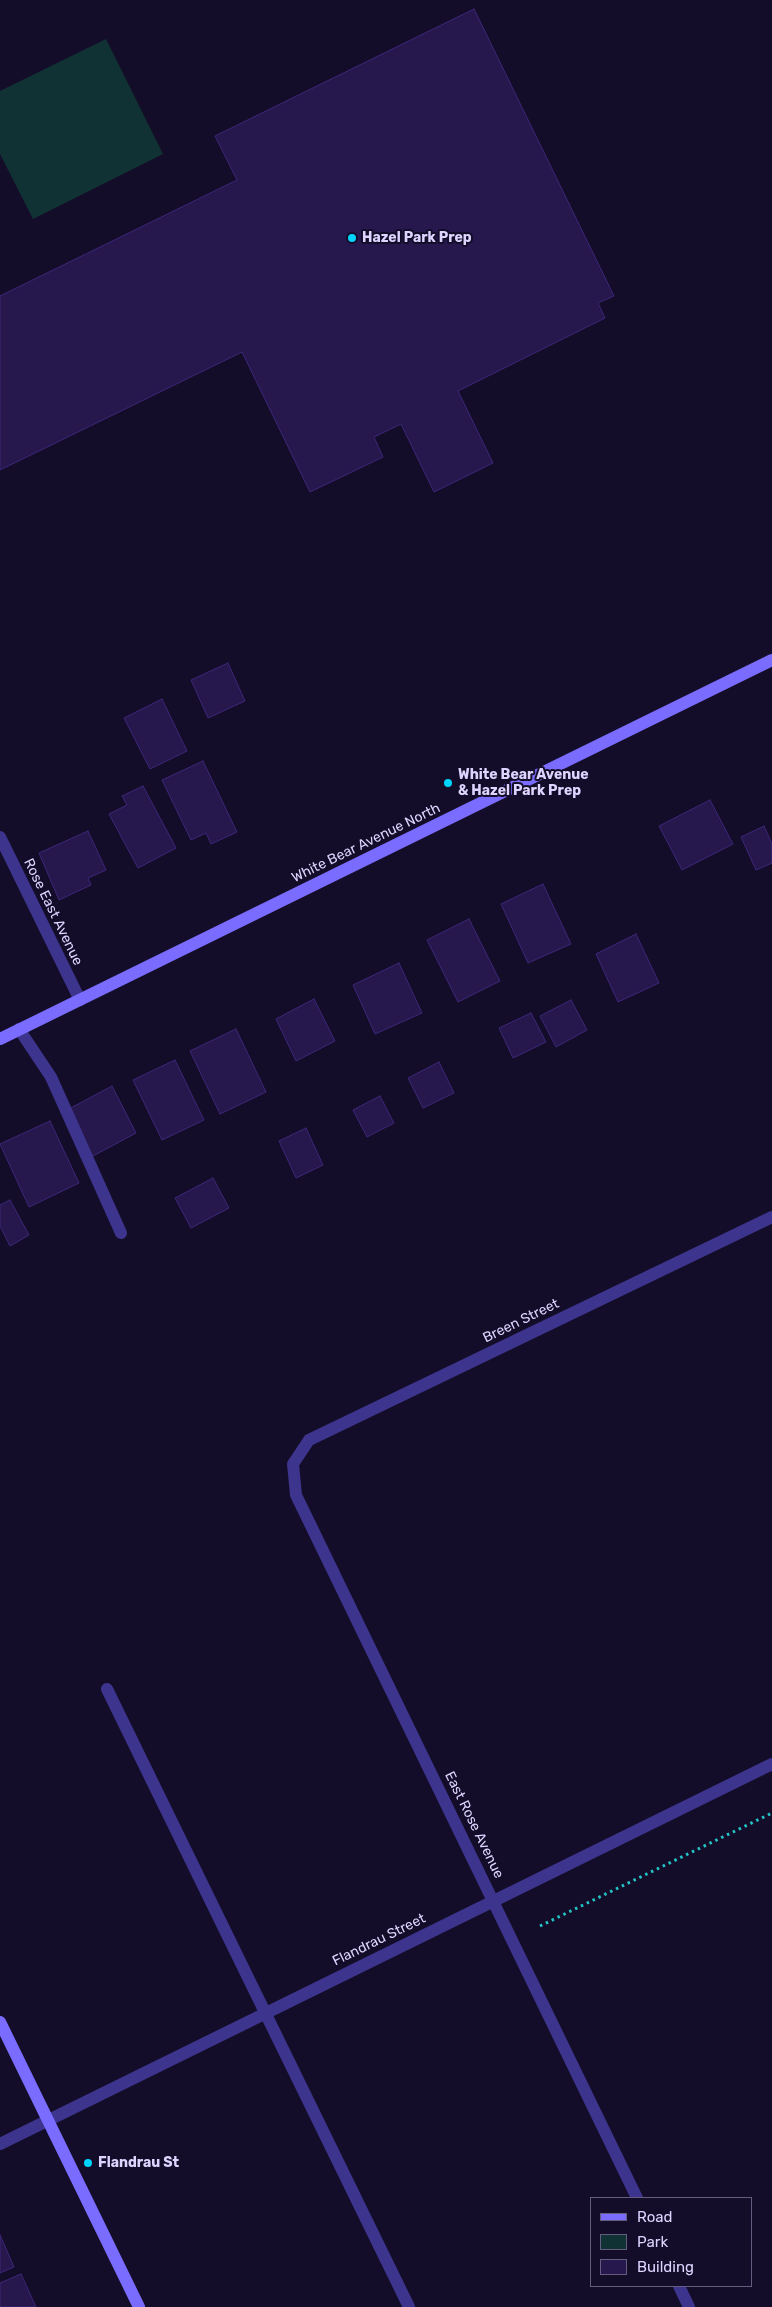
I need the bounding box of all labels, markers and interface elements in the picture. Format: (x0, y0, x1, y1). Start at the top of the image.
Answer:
place label: Hazel Park Prep (362, 230, 472, 246)
marker: Hazel Park Prep (346, 232, 358, 244)
place label: White Bear Avenue & Hazel Park Prep (458, 767, 588, 800)
marker: White Bear Avenue & Hazel Park Prep (442, 777, 454, 789)
street label: White Bear Avenue North (289, 800, 443, 886)
street label: Rose East Avenue (20, 856, 86, 968)
street label: Breen Street (480, 1295, 562, 1347)
street label: East Rose Avenue (441, 1769, 507, 1881)
street label: Flandrau Street (330, 1910, 428, 1970)
place label: Flandrau St (98, 2155, 179, 2171)
marker: Flandrau St (82, 2157, 94, 2169)
legend (590, 2197, 752, 2287)
text: Road (637, 2208, 673, 2226)
text: Park (637, 2233, 668, 2251)
text: Building (637, 2258, 694, 2276)

